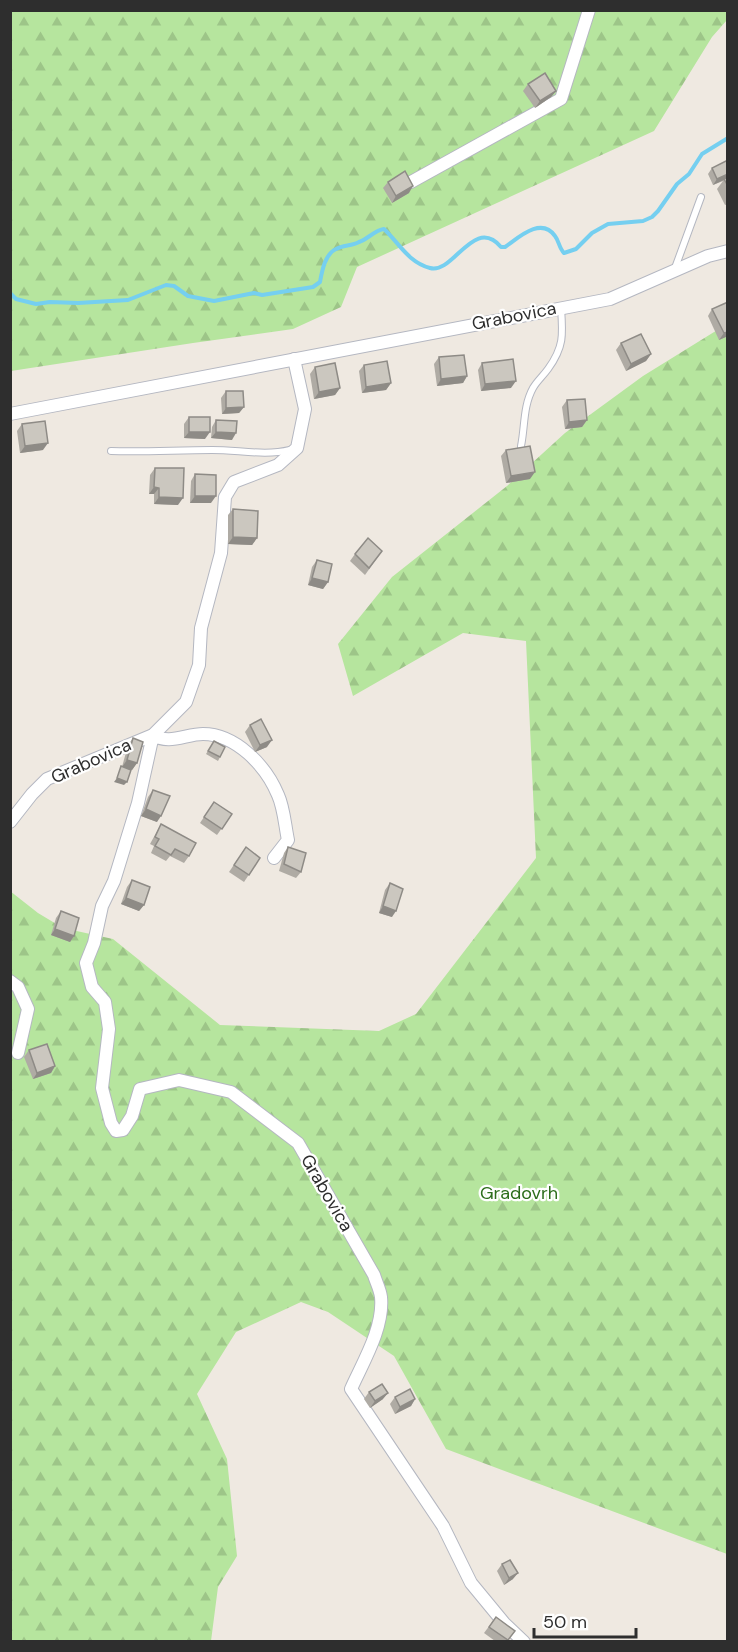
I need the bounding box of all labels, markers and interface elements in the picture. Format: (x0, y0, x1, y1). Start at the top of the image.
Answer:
street label: Grabovica (470, 296, 558, 336)
street label: Grabovica (47, 733, 135, 789)
street label: Grabovica (295, 1150, 359, 1236)
park label: Gradovrh (480, 1181, 558, 1205)
scale bar (534, 1601, 636, 1639)
text: 50 m (543, 1610, 587, 1634)

